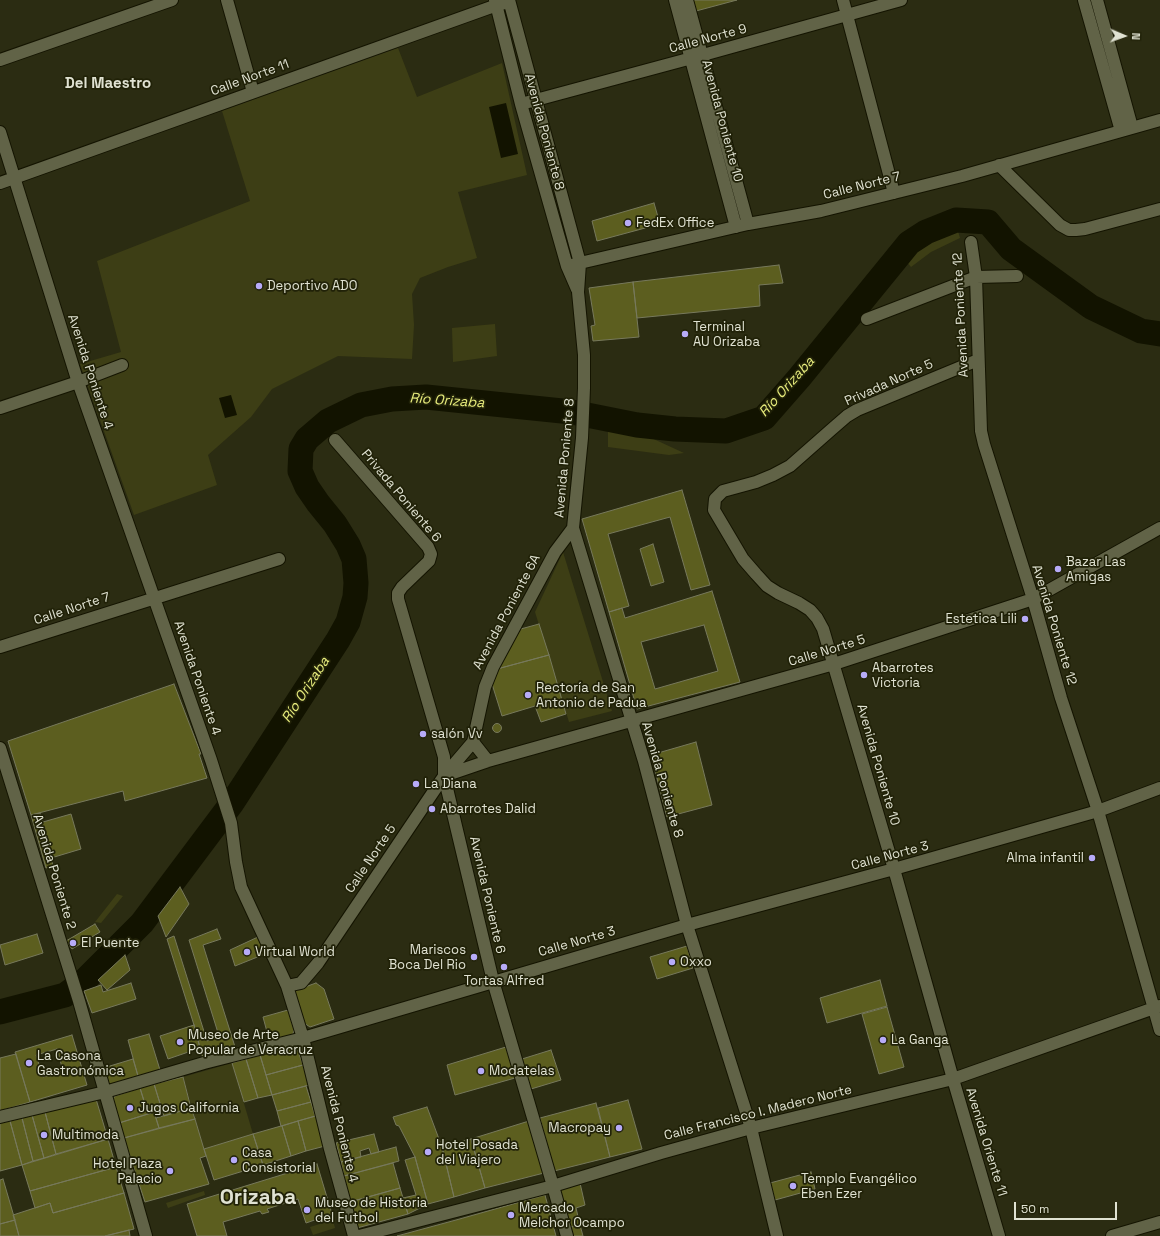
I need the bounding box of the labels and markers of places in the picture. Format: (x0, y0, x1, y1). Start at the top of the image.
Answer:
place label: FedEx Office (636, 215, 714, 231)
marker: FedEx Office (623, 218, 633, 228)
place label: Deportivo ADO (267, 278, 357, 294)
marker: Deportivo ADO (254, 281, 264, 291)
place label: Terminal AU Orizaba (693, 319, 760, 350)
marker: Terminal AU Orizaba (680, 329, 690, 339)
place label: Bazar Las Amigas (1066, 554, 1126, 585)
marker: Bazar Las Amigas (1053, 564, 1063, 574)
place label: Estetica Lili (945, 611, 1017, 627)
marker: Estetica Lili (1020, 614, 1030, 624)
place label: Abarrotes Victoria (872, 660, 934, 691)
marker: Abarrotes Victoria (859, 670, 869, 680)
place label: Rectoría de San Antonio de Padua (536, 680, 646, 711)
marker: Rectoría de San Antonio de Padua (523, 690, 533, 700)
place label: salón Vv (431, 726, 483, 742)
marker: salón Vv (418, 729, 428, 739)
place label: La Diana (424, 776, 477, 792)
marker: La Diana (411, 779, 421, 789)
place label: Abarrotes Dalid (440, 801, 536, 817)
marker: Abarrotes Dalid (427, 804, 437, 814)
place label: Alma infantil (1006, 850, 1084, 866)
marker: Alma infantil (1087, 853, 1097, 863)
place label: El Puente (81, 935, 140, 951)
marker: El Puente (68, 938, 78, 948)
place label: Mariscos Boca Del Rio (389, 942, 466, 973)
place label: Virtual World (255, 944, 335, 960)
marker: Virtual World (242, 947, 252, 957)
marker: Mariscos Boca Del Rio (469, 952, 479, 962)
place label: Oxxo (680, 954, 712, 970)
marker: Oxxo (667, 957, 677, 967)
marker: Tortas Alfred (499, 962, 509, 972)
place label: Tortas Alfred (464, 973, 544, 989)
place label: Museo de Arte Popular de Veracruz (188, 1027, 313, 1058)
place label: La Ganga (891, 1032, 949, 1048)
marker: La Ganga (878, 1035, 888, 1045)
marker: Museo de Arte Popular de Veracruz (175, 1037, 185, 1047)
place label: La Casona Gastronómica (37, 1048, 124, 1079)
marker: La Casona Gastronómica (24, 1058, 34, 1068)
place label: Modatelas (489, 1063, 555, 1079)
marker: Modatelas (476, 1066, 486, 1076)
place label: Jugos California (138, 1100, 239, 1116)
marker: Jugos California (125, 1103, 135, 1113)
place label: Macropay (548, 1120, 611, 1136)
marker: Macropay (614, 1123, 624, 1133)
place label: Multimoda (52, 1127, 119, 1143)
marker: Multimoda (39, 1130, 49, 1140)
place label: Hotel Posada del Viajero (436, 1137, 518, 1168)
place label: Casa Consistorial (242, 1145, 316, 1176)
marker: Hotel Posada del Viajero (423, 1147, 433, 1157)
marker: Casa Consistorial (229, 1155, 239, 1165)
place label: Hotel Plaza Palacio (93, 1156, 162, 1187)
marker: Hotel Plaza Palacio (165, 1166, 175, 1176)
place label: Templo Evangélico Eben Ezer (801, 1171, 917, 1202)
marker: Templo Evangélico Eben Ezer (788, 1181, 798, 1191)
place label: Museo de Historia del Futbol (315, 1195, 427, 1226)
place label: Mercado Melchor Ocampo (519, 1200, 625, 1231)
marker: Museo de Historia del Futbol (302, 1205, 312, 1215)
marker: Mercado Melchor Ocampo (506, 1210, 516, 1220)

